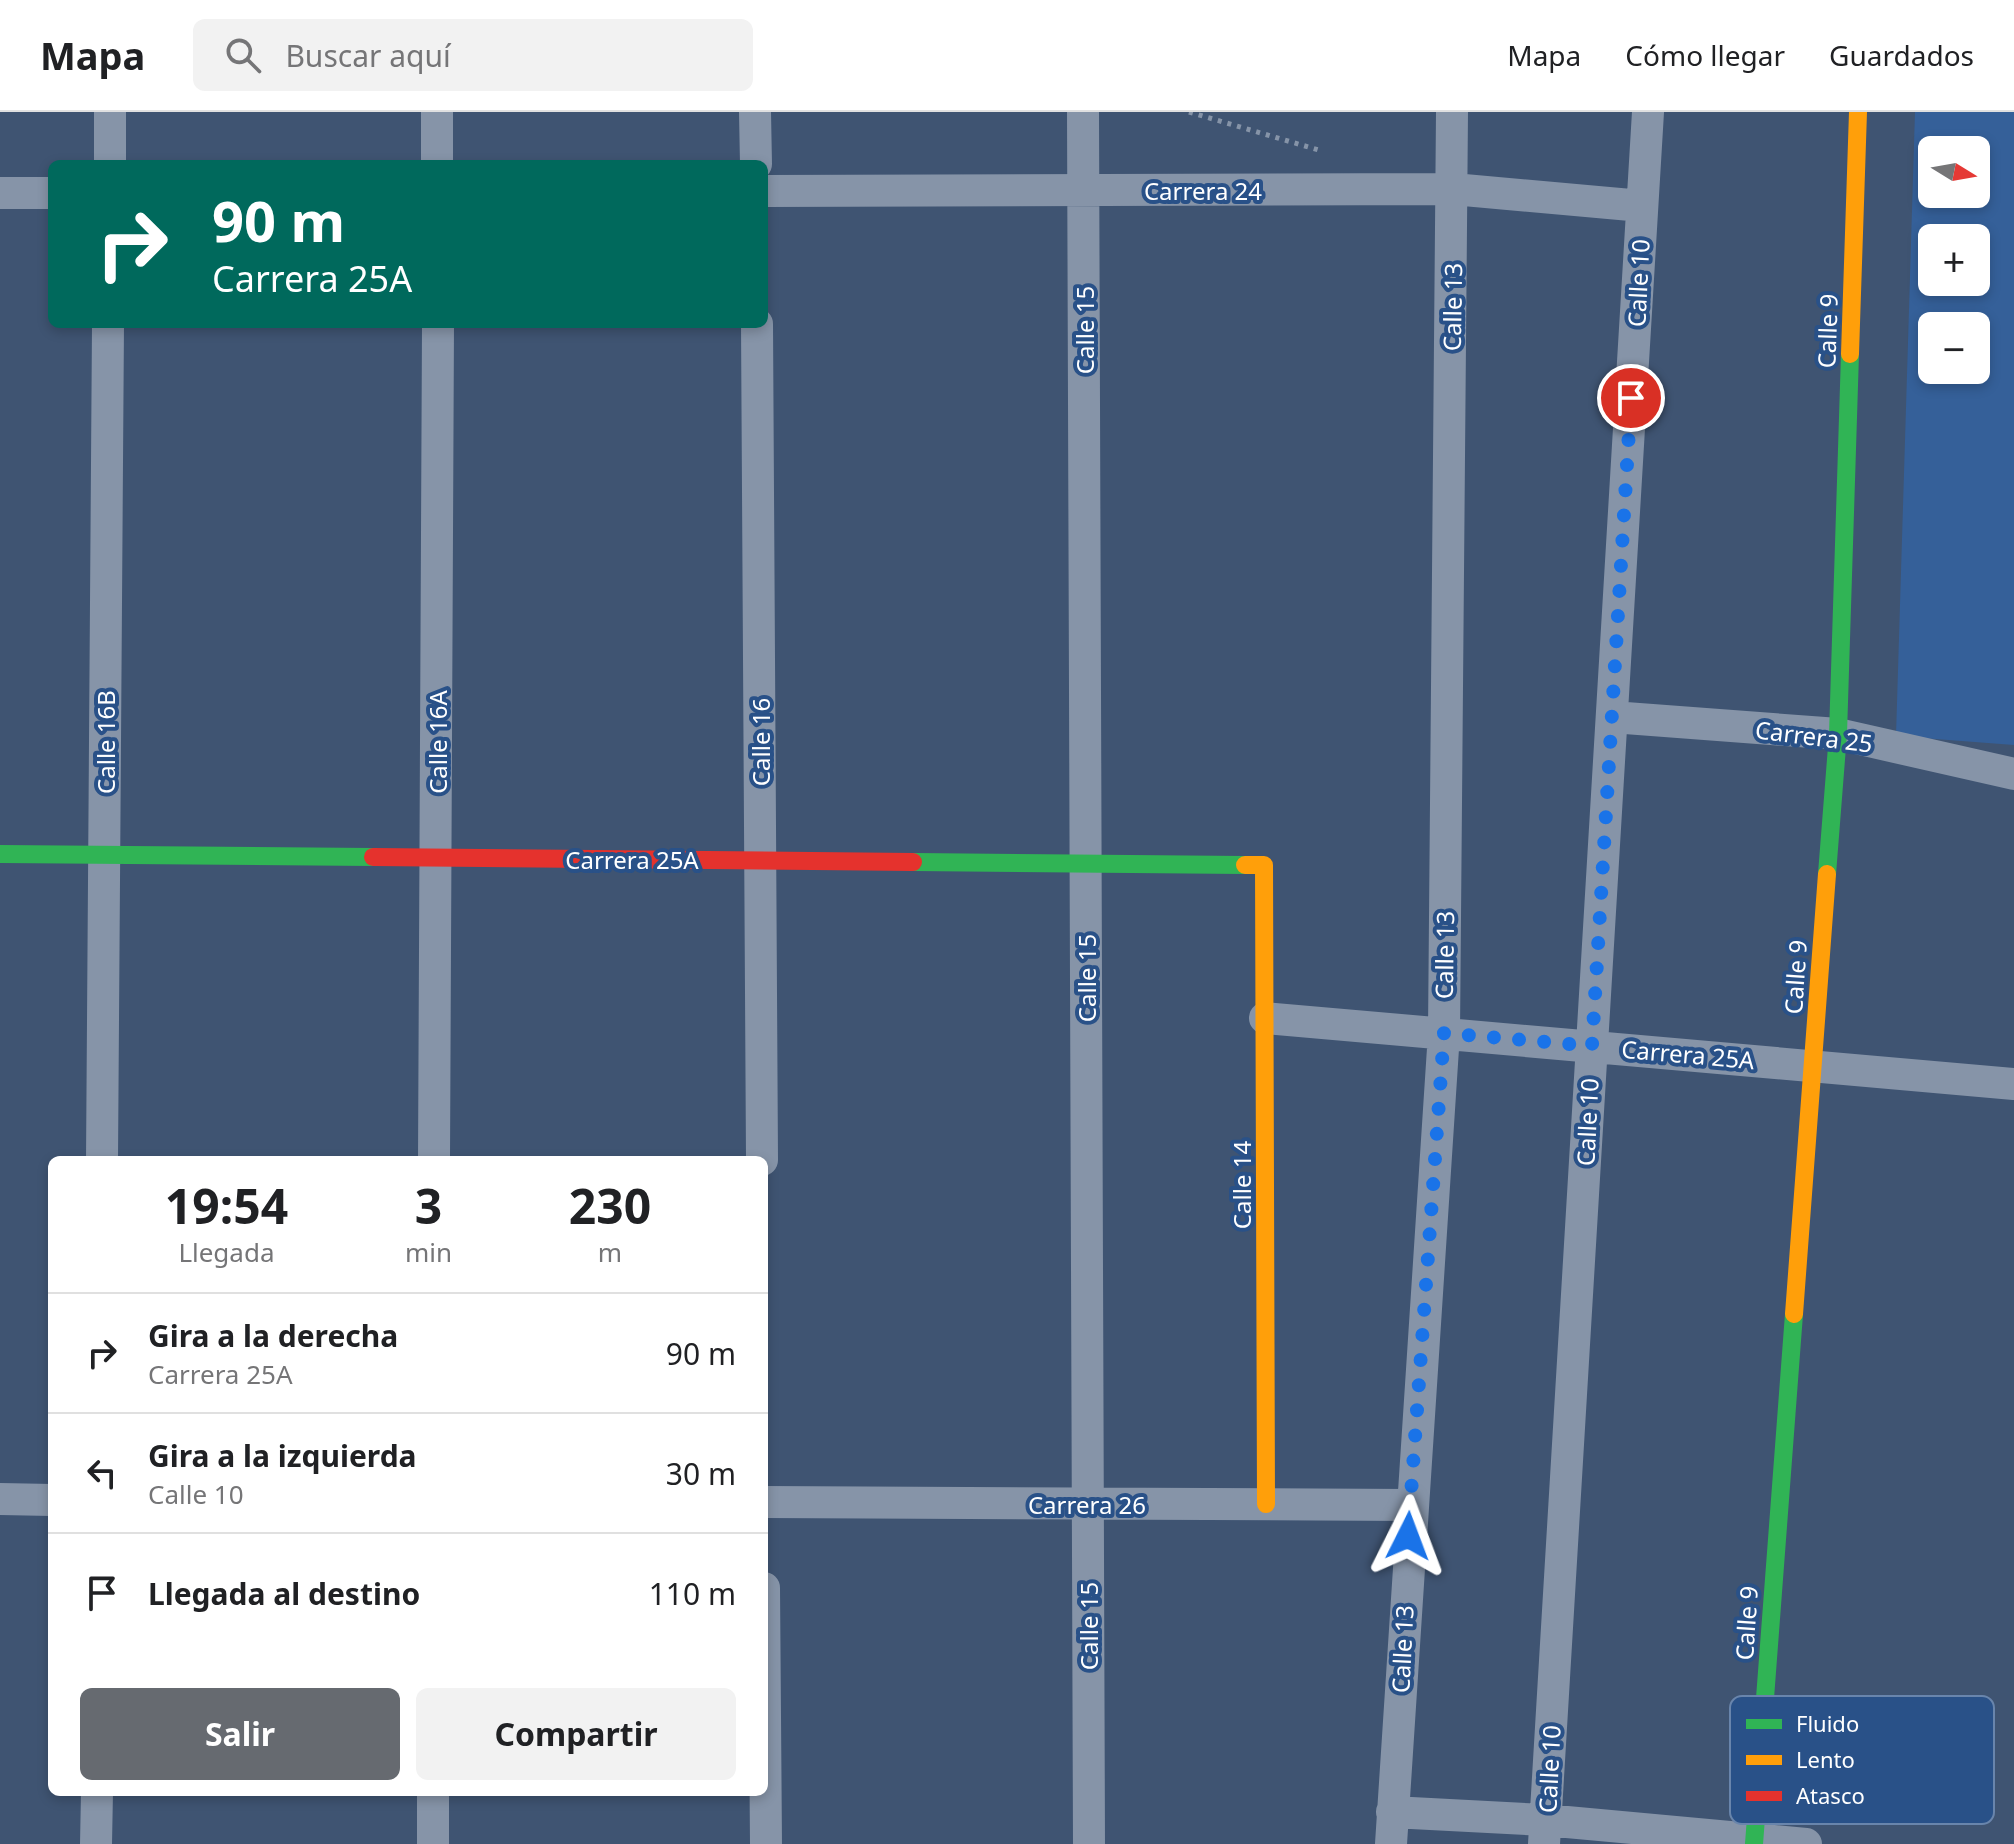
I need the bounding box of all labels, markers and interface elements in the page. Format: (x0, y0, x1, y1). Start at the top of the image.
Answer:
search box (193, 19, 753, 91)
text: Mapa (40, 29, 145, 81)
icon: search (221, 33, 265, 77)
text: Buscar aquí (285, 35, 451, 76)
text: Mapa (1507, 36, 1581, 74)
text: Cómo llegar (1625, 36, 1785, 74)
text: Guardados (1829, 36, 1974, 74)
north arrow (1918, 136, 1990, 208)
map controls (1918, 136, 1990, 384)
street label: Carrera 24 (1144, 174, 1262, 207)
text: 90 m (212, 182, 345, 258)
icon: right (80, 192, 184, 296)
button: + (1918, 224, 1990, 296)
street label: Calle 10 (1619, 238, 1657, 328)
text: Carrera 25A (212, 254, 412, 303)
street label: Calle 13 (1435, 263, 1469, 351)
street label: Calle 15 (1068, 286, 1101, 374)
street label: Calle 9 (1809, 293, 1845, 369)
button: − (1918, 312, 1990, 384)
pin (1597, 364, 1665, 432)
icon: arrive (1609, 376, 1653, 420)
street label: Calle 16B (89, 690, 122, 794)
street label: Calle 16A (421, 690, 454, 794)
street label: Calle 16 (744, 698, 777, 786)
street label: Carrera 25 (1753, 712, 1875, 760)
street label: Carrera 25A (565, 843, 699, 876)
street label: Calle 13 (1427, 911, 1461, 999)
street label: Calle 15 (1070, 934, 1103, 1022)
street label: Calle 9 (1776, 939, 1814, 1015)
street label: Carrera 25A (1620, 1032, 1757, 1076)
street label: Calle 10 (1568, 1077, 1606, 1167)
street label: Calle 14 (1225, 1141, 1258, 1229)
text: 19:54 (165, 1173, 288, 1238)
text: 3 (415, 1173, 442, 1238)
text: 230 (569, 1173, 651, 1238)
text: Llegada (178, 1234, 275, 1270)
text: min (405, 1234, 452, 1270)
text: m (598, 1234, 622, 1270)
text: Gira a la derecha (148, 1315, 398, 1356)
icon: right (80, 1331, 124, 1375)
text: 90 m (666, 1333, 736, 1374)
text: Carrera 25A (148, 1356, 293, 1392)
text: Gira a la izquierda (148, 1435, 417, 1476)
icon: left (80, 1451, 124, 1495)
text: 30 m (666, 1453, 736, 1494)
text: Calle 10 (148, 1476, 244, 1512)
street label: Carrera 26 (1028, 1488, 1146, 1521)
position arrow (1366, 1494, 1450, 1578)
icon: arrive (80, 1571, 124, 1615)
text: Llegada al destino (148, 1573, 420, 1614)
text: 110 m (649, 1573, 736, 1614)
street label: Calle 15 (1072, 1582, 1105, 1670)
street label: Calle 9 (1727, 1585, 1765, 1661)
street label: Calle 13 (1383, 1604, 1421, 1694)
button: Salir (80, 1688, 400, 1780)
button: Compartir (416, 1688, 736, 1780)
legend (1730, 1696, 1994, 1824)
text: Fluido (1796, 1708, 1859, 1738)
street label: Calle 10 (1530, 1724, 1568, 1814)
text: Lento (1796, 1744, 1855, 1774)
text: Atasco (1796, 1780, 1865, 1810)

